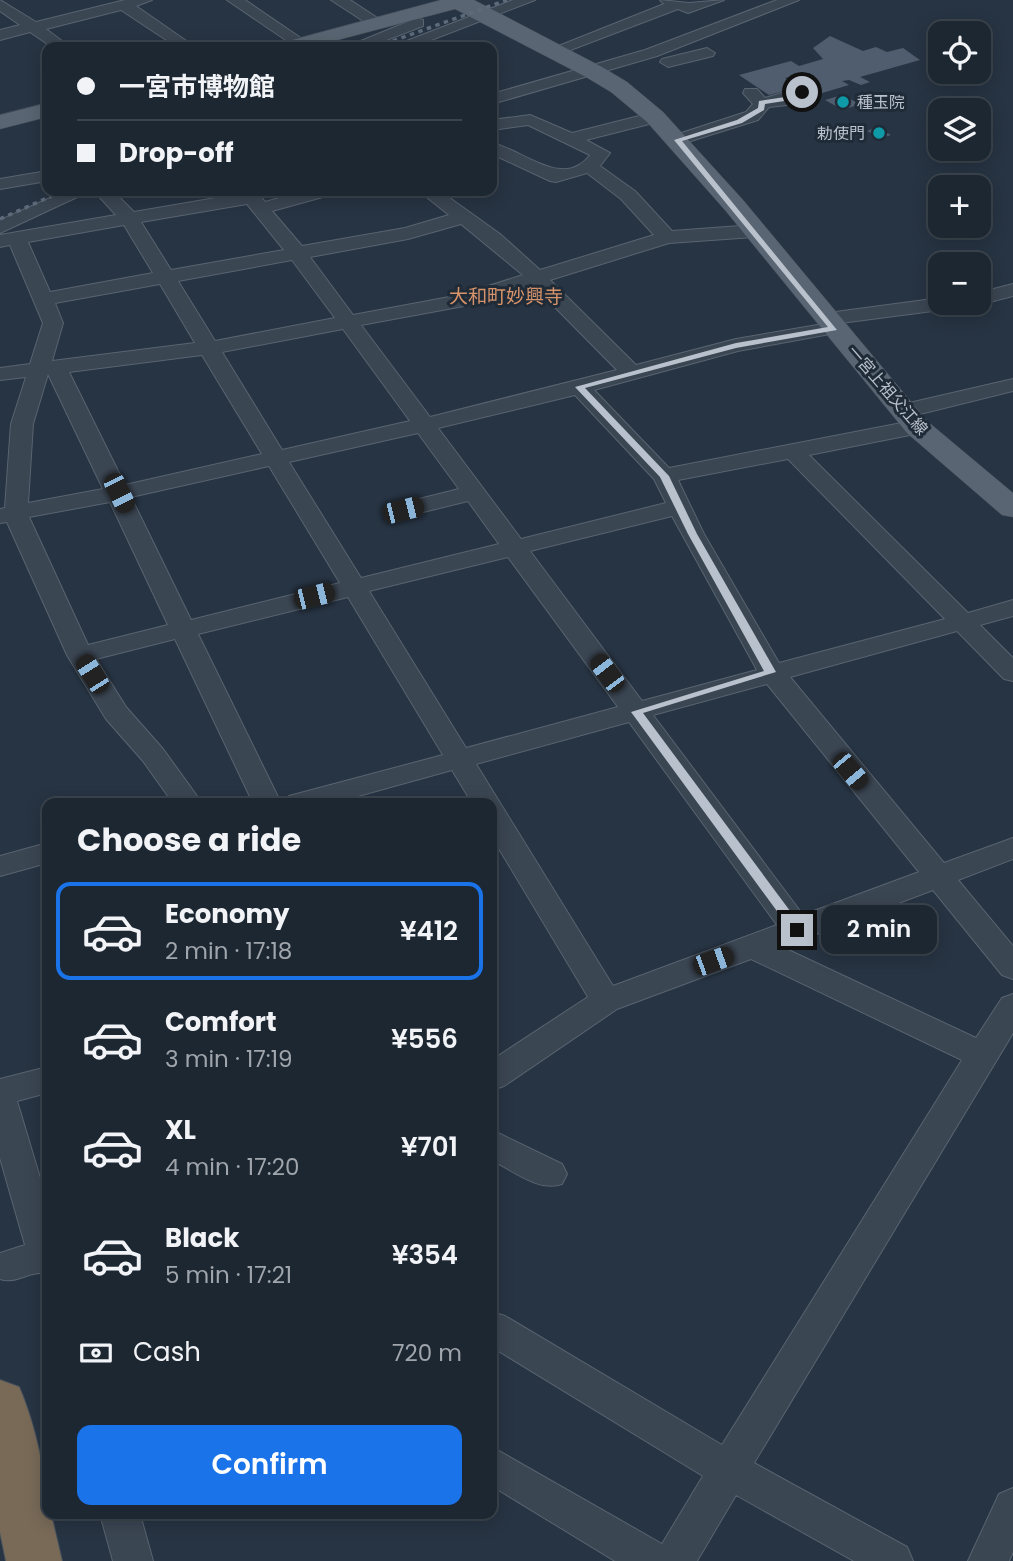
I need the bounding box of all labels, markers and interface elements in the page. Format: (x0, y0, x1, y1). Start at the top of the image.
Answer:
map controls (928, 21, 991, 315)
button: locate (928, 21, 991, 84)
text: 一宮市博物館 (119, 69, 275, 105)
route start (786, 76, 818, 108)
place label: 種玉院 (857, 91, 905, 114)
marker: 種玉院 (835, 94, 851, 110)
button: layers (928, 98, 991, 161)
place label: 勅使門 (817, 122, 865, 145)
marker: 勅使門 (871, 125, 887, 141)
text: Drop-off (119, 135, 234, 171)
button: + (928, 175, 991, 238)
button: − (928, 252, 991, 315)
district label: 大和町妙興寺 (449, 283, 563, 310)
street label: 一宮上祖父江線 (842, 341, 933, 440)
car (101, 470, 138, 516)
car (381, 495, 426, 525)
car (292, 581, 337, 611)
car (586, 650, 629, 696)
car (72, 651, 113, 697)
car (829, 748, 872, 794)
text: Choose a ride (77, 817, 301, 862)
text: Economy (165, 896, 289, 932)
icon: car (81, 900, 144, 963)
callout: 2 min (822, 906, 937, 954)
text: ¥412 (400, 913, 458, 949)
text: 2 min (847, 913, 911, 945)
route end (781, 914, 813, 946)
text: 2 min · 17:18 (165, 935, 292, 967)
car (690, 944, 737, 978)
text: Comfort (165, 1004, 277, 1040)
icon: car (81, 1008, 144, 1071)
text: ¥556 (391, 1021, 458, 1057)
text: 3 min · 17:19 (165, 1043, 293, 1075)
text: XL (165, 1112, 196, 1148)
icon: car (81, 1116, 144, 1179)
text: ¥701 (401, 1129, 458, 1165)
text: 4 min · 17:20 (165, 1151, 299, 1183)
text: Black (165, 1220, 239, 1256)
icon: car (81, 1224, 144, 1287)
text: ¥354 (392, 1237, 458, 1273)
text: 5 min · 17:21 (165, 1259, 292, 1291)
icon: cash (77, 1334, 115, 1372)
text: Cash (133, 1334, 201, 1370)
text: 720 m (392, 1337, 462, 1369)
button: Confirm (77, 1425, 462, 1505)

